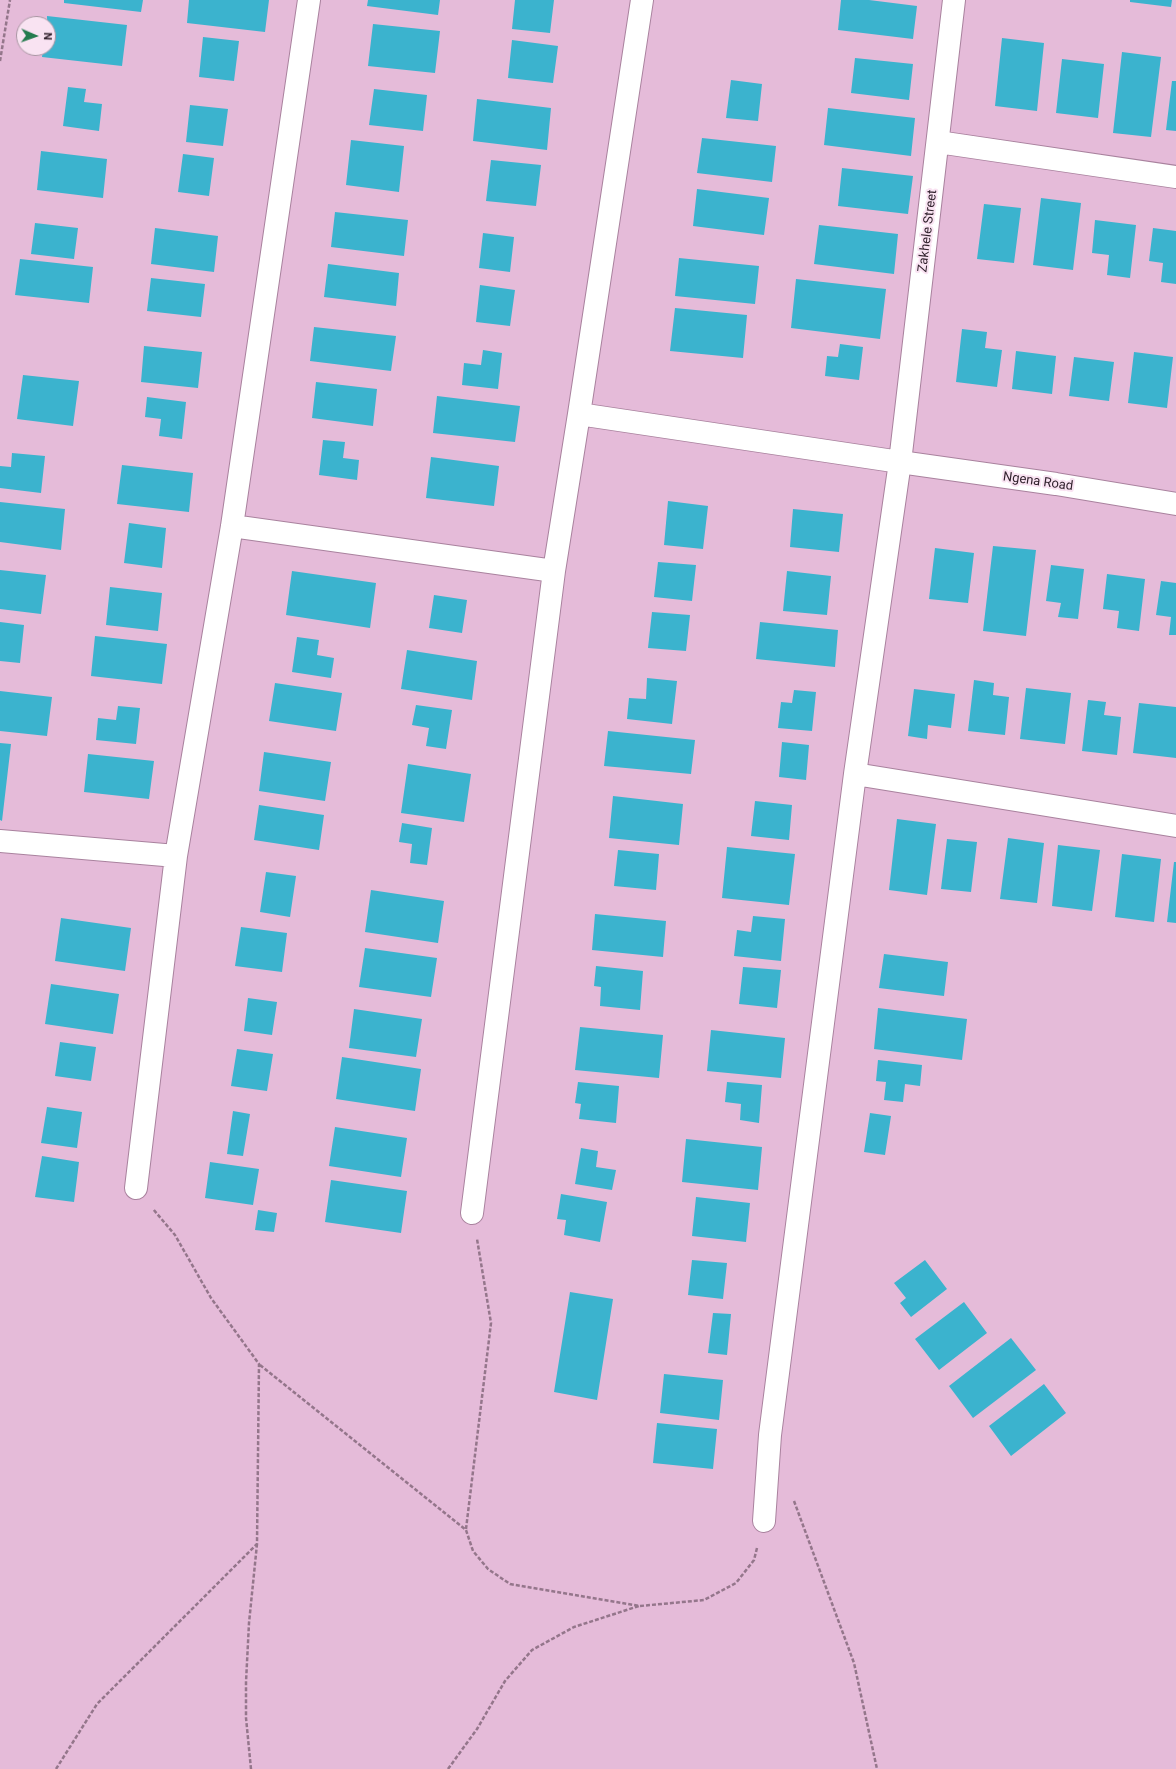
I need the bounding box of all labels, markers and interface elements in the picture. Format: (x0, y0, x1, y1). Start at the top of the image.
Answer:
north arrow (16, 16, 56, 56)
text: N (41, 32, 54, 41)
street label: Zakhele Street (915, 189, 941, 273)
street label: Ngena Road (1002, 469, 1074, 495)

